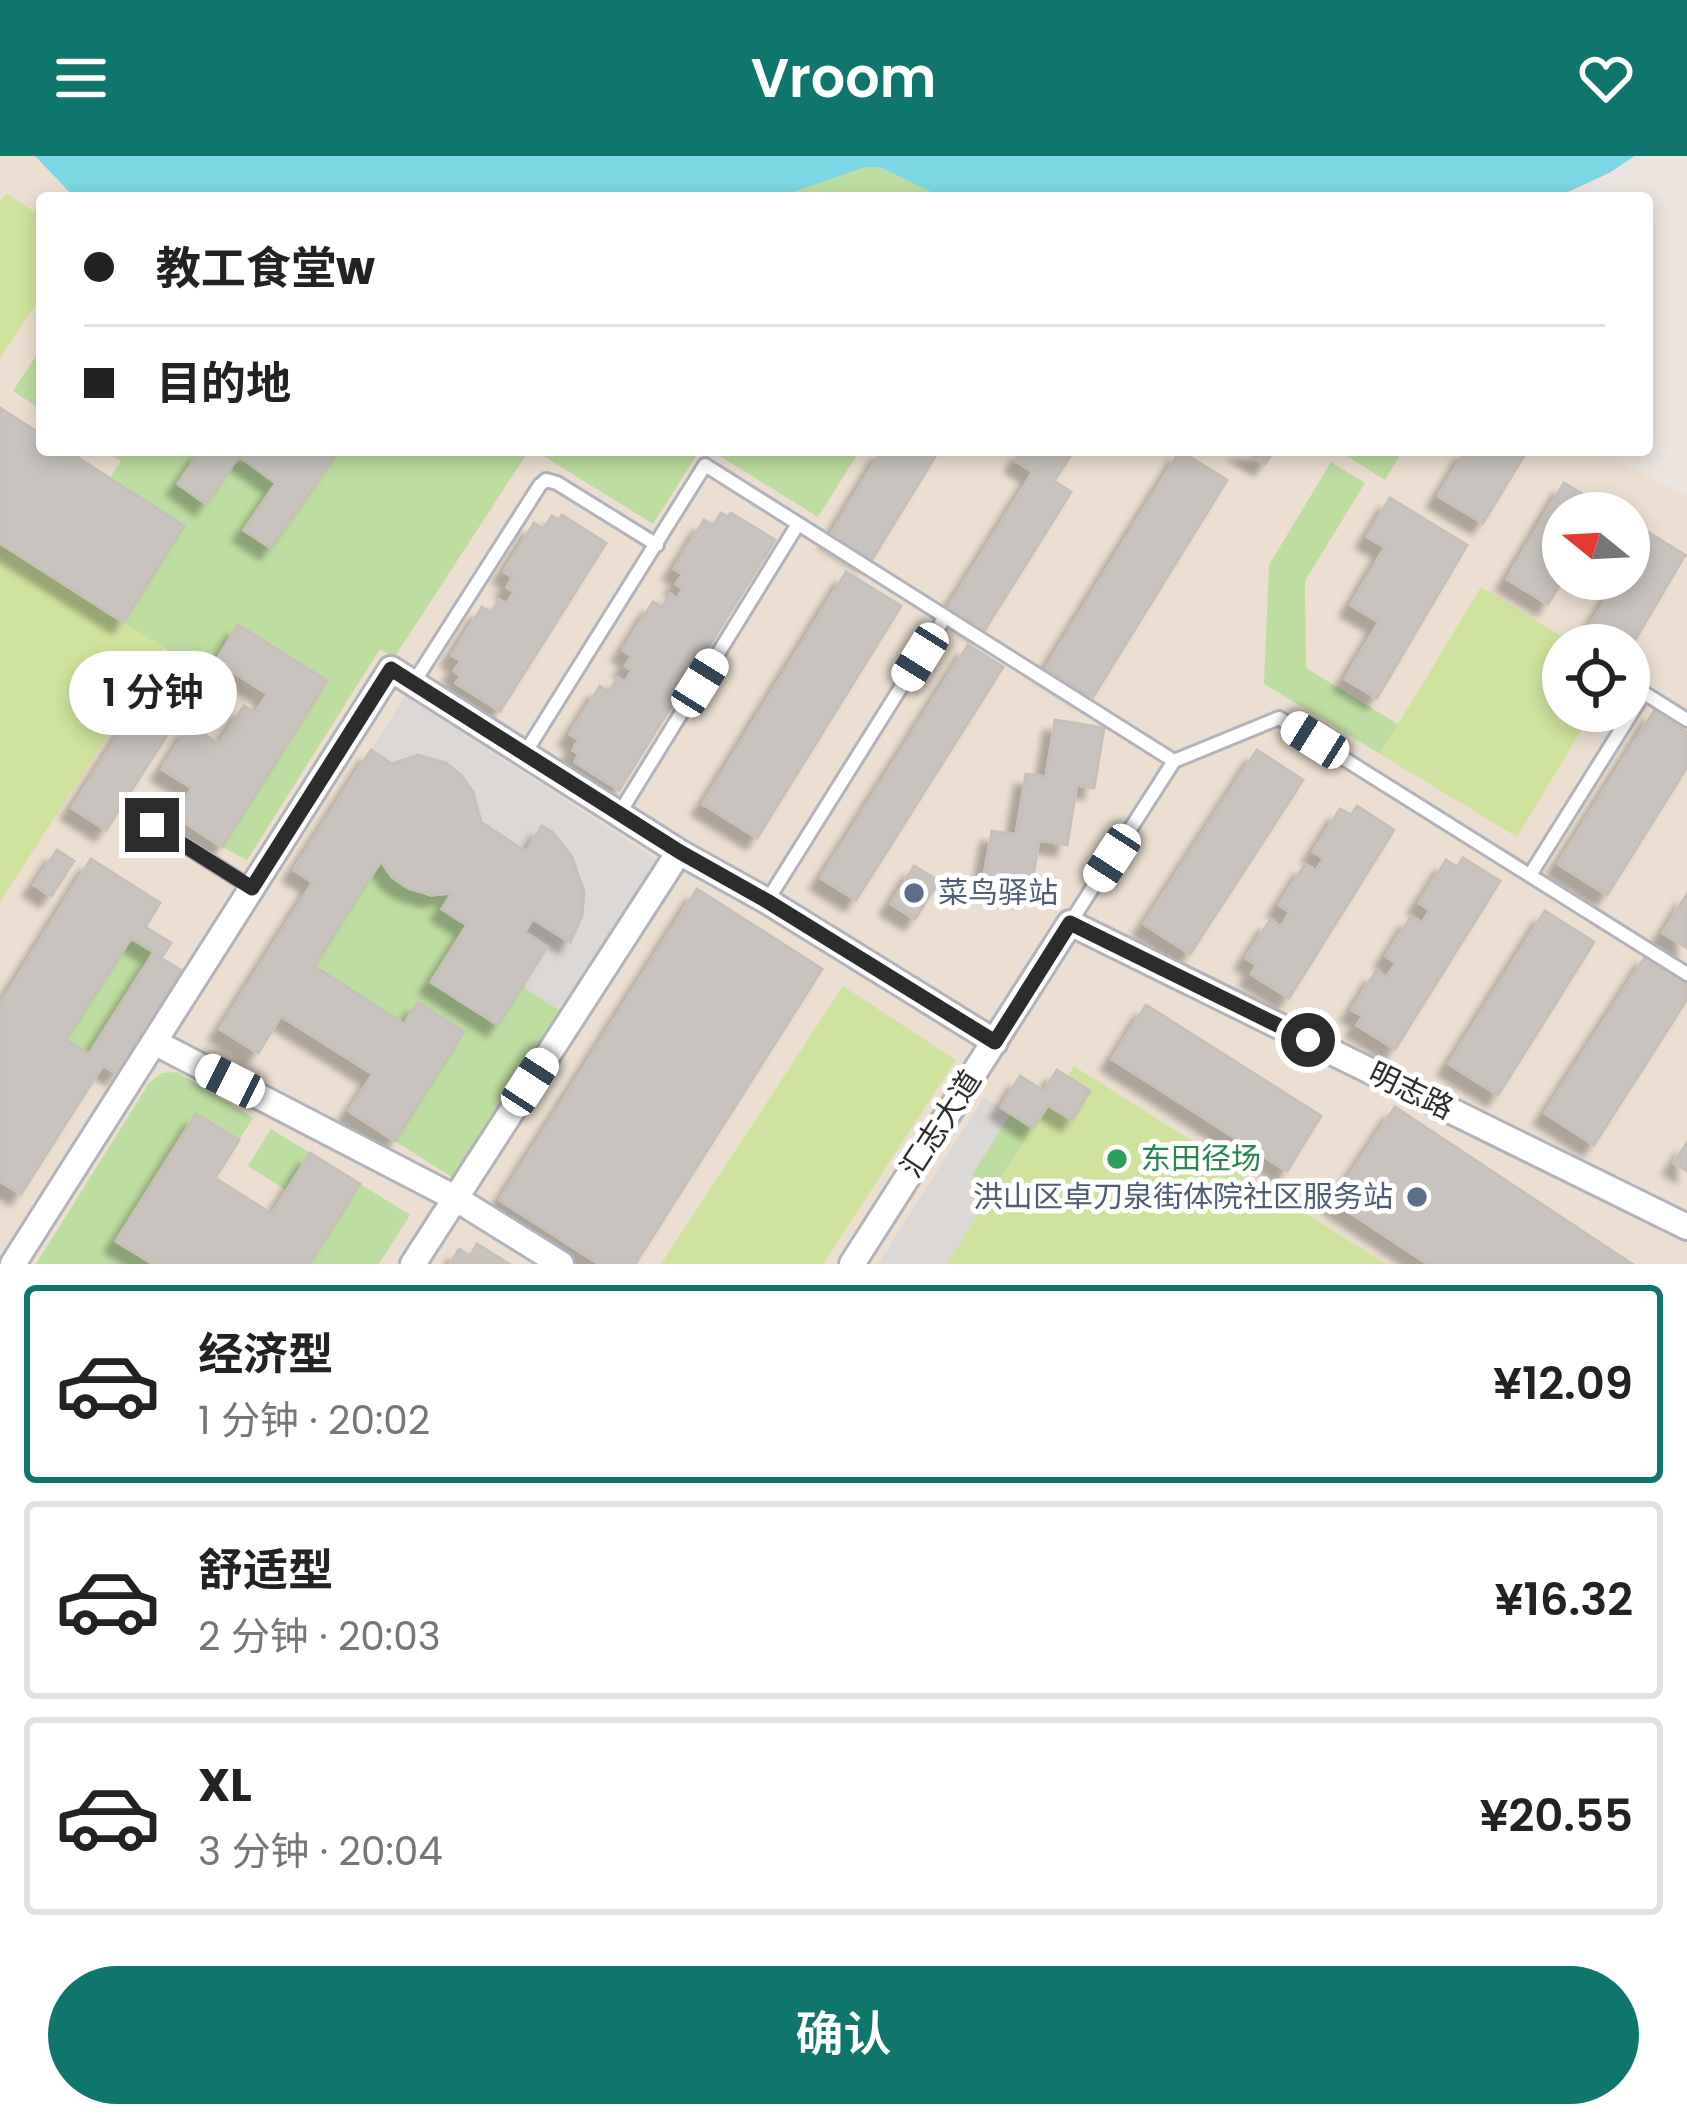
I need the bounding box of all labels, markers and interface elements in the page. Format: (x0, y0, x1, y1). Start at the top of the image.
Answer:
text: Vroom (751, 40, 936, 116)
icon: menu (48, 45, 114, 111)
icon: heart (1573, 45, 1639, 111)
text: 教工食堂w (156, 237, 375, 300)
text: 目的地 (156, 352, 291, 415)
north arrow (1542, 492, 1650, 600)
map controls (1542, 492, 1650, 732)
car (886, 617, 954, 697)
button: locate (1542, 624, 1650, 732)
car (666, 643, 734, 723)
callout: 1 分钟 (68, 651, 236, 735)
text: 1 分钟 (102, 665, 204, 720)
car (1275, 706, 1355, 774)
route end (125, 798, 179, 852)
car (1077, 818, 1147, 898)
place label: 菜鸟驿站 (938, 871, 1058, 914)
marker: 菜鸟驿站 (901, 880, 927, 906)
route start (1281, 1013, 1335, 1067)
car (495, 1042, 565, 1122)
car (190, 1049, 270, 1113)
street label: 明志路 (1361, 1051, 1461, 1130)
street label: 汇志大道 (890, 1062, 991, 1186)
place label: 东田径场 (1141, 1137, 1261, 1180)
marker: 东田径场 (1104, 1146, 1130, 1172)
place label: 洪山区卓刀泉街体院社区服务站 (973, 1175, 1393, 1218)
marker: 洪山区卓刀泉街体院社区服务站 (1404, 1184, 1430, 1210)
text: 经济型 (198, 1323, 333, 1386)
icon: car (54, 1330, 162, 1438)
text: ¥12.09 (1493, 1352, 1633, 1415)
text: 1 分钟 · 20:02 (198, 1393, 430, 1448)
text: 舒适型 (198, 1539, 333, 1602)
icon: car (54, 1546, 162, 1654)
text: ¥16.32 (1495, 1568, 1633, 1631)
text: 2 分钟 · 20:03 (198, 1609, 441, 1664)
text: XL (198, 1754, 252, 1817)
icon: car (54, 1762, 162, 1870)
text: ¥20.55 (1480, 1784, 1633, 1847)
text: 3 分钟 · 20:04 (198, 1824, 443, 1879)
button: 确认 (48, 1966, 1639, 2104)

